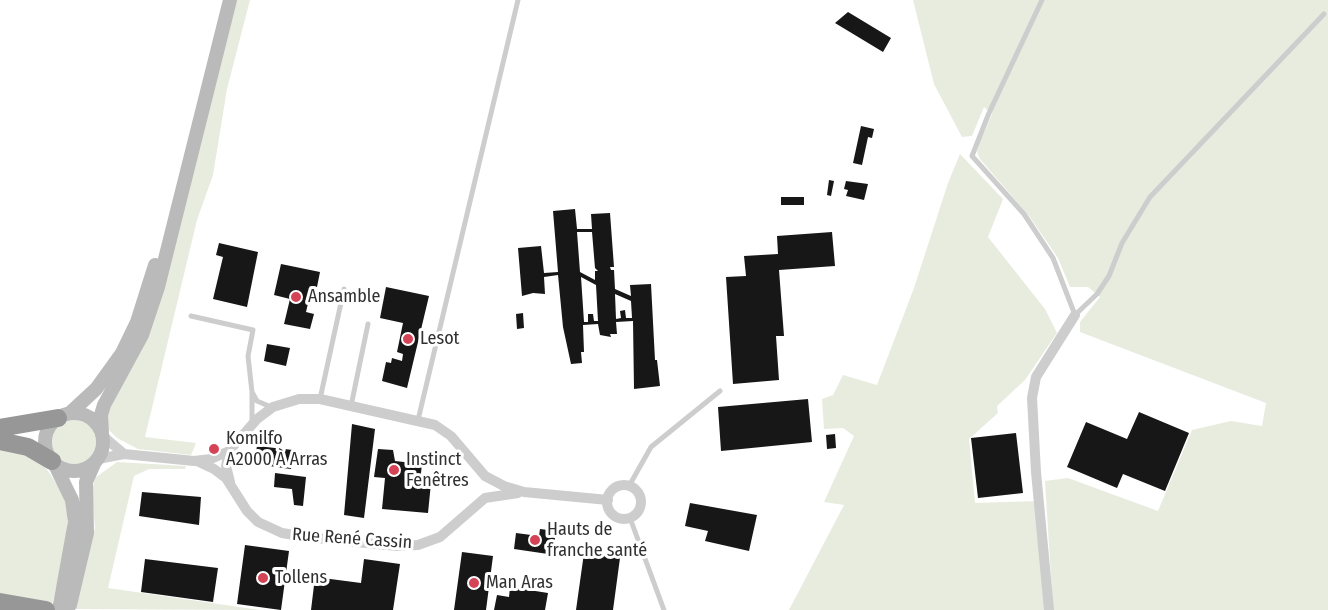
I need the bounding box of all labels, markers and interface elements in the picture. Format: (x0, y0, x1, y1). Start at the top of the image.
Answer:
place label: Ansamble (308, 286, 380, 308)
marker: Ansamble (289, 290, 303, 304)
place label: Lesot (420, 328, 460, 350)
marker: Lesot (401, 332, 415, 346)
place label: Komilfo A2000 À Arras (226, 428, 328, 470)
marker: Komilfo A2000 À Arras (207, 442, 221, 456)
place label: Instinct Fenêtres (406, 449, 469, 492)
marker: Instinct Fenêtres (387, 463, 401, 477)
place label: Hauts de franche santé (547, 519, 647, 562)
street label: Rue René Cassin (291, 524, 413, 554)
marker: Hauts de franche santé (528, 533, 542, 547)
place label: Tollens (275, 567, 327, 589)
marker: Tollens (256, 571, 270, 585)
place label: Man Aras (486, 572, 553, 594)
marker: Man Aras (467, 576, 481, 590)

